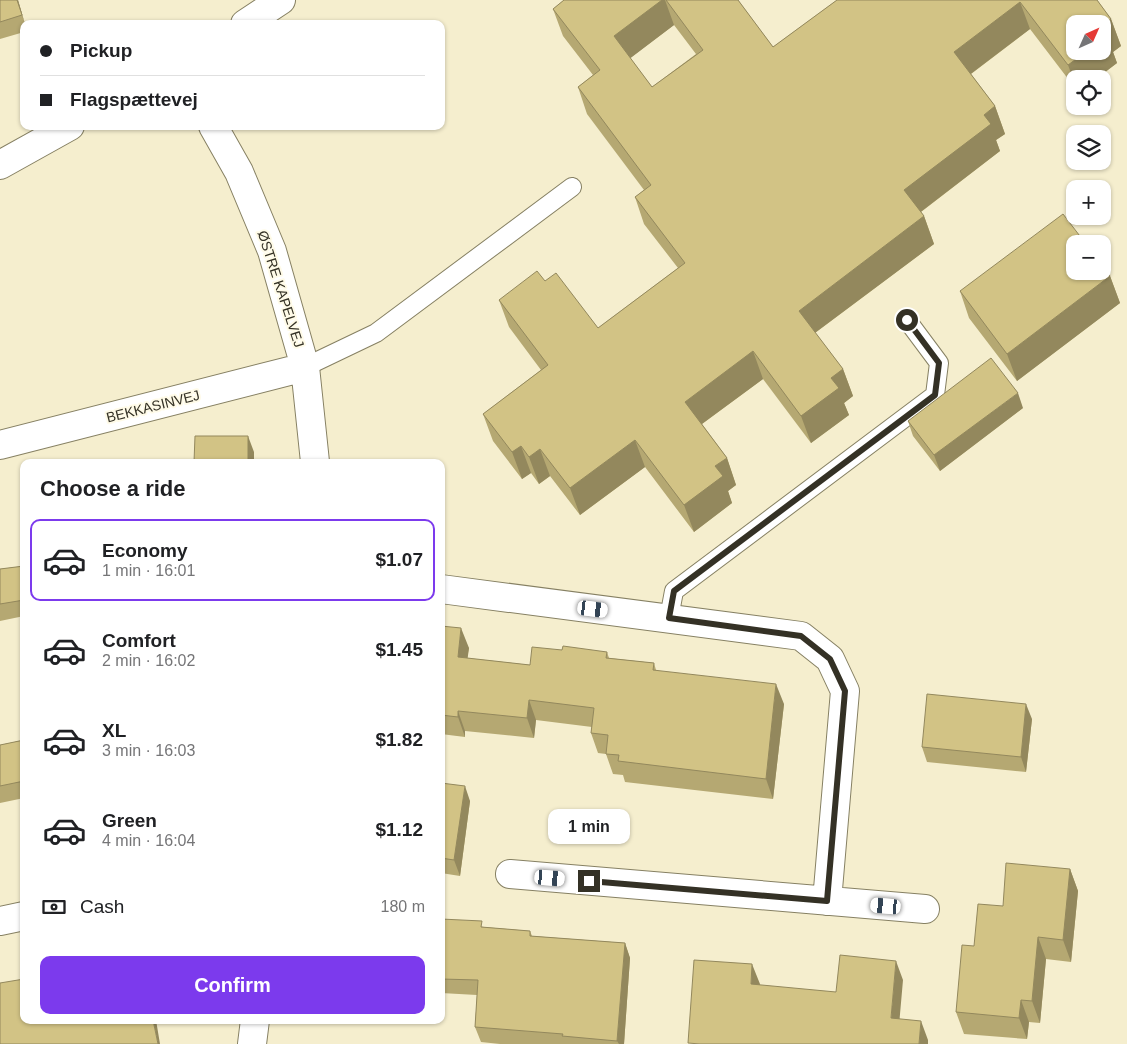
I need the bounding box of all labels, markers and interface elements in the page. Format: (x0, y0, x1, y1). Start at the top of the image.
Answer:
north arrow (1066, 15, 1111, 60)
map controls (1066, 15, 1111, 280)
text: Pickup (70, 40, 132, 61)
button: locate (1066, 70, 1111, 115)
text: Flagspættevej (70, 89, 198, 110)
button: layers (1066, 125, 1111, 170)
button: + (1066, 180, 1111, 225)
street label: ØSTRE KAPELVEJ (255, 229, 307, 349)
button: − (1066, 235, 1111, 280)
route start (896, 309, 918, 331)
street label: BEKKASINVEJ (105, 387, 201, 425)
text: Choose a ride (40, 476, 185, 501)
icon: car (42, 538, 87, 583)
text: Economy (102, 540, 188, 561)
text: $1.07 (375, 549, 423, 570)
text: 1 min · 16:01 (102, 562, 195, 579)
car (577, 600, 608, 618)
icon: car (42, 628, 87, 673)
text: Comfort (102, 630, 176, 651)
text: $1.45 (375, 639, 423, 660)
text: 2 min · 16:02 (102, 652, 195, 669)
icon: car (42, 718, 87, 763)
text: XL (102, 720, 126, 741)
text: $1.82 (375, 729, 423, 750)
text: 3 min · 16:03 (102, 742, 195, 759)
icon: car (42, 808, 87, 853)
callout: 1 min (548, 808, 630, 844)
text: Green (102, 810, 157, 831)
text: 1 min (568, 818, 610, 835)
text: $1.12 (375, 819, 423, 840)
text: 4 min · 16:04 (102, 832, 195, 849)
car (534, 869, 565, 887)
route end (578, 870, 600, 892)
icon: cash (40, 893, 68, 921)
text: Cash (80, 896, 124, 917)
car (870, 897, 901, 915)
text: 180 m (381, 898, 425, 915)
button: Confirm (40, 956, 425, 1014)

